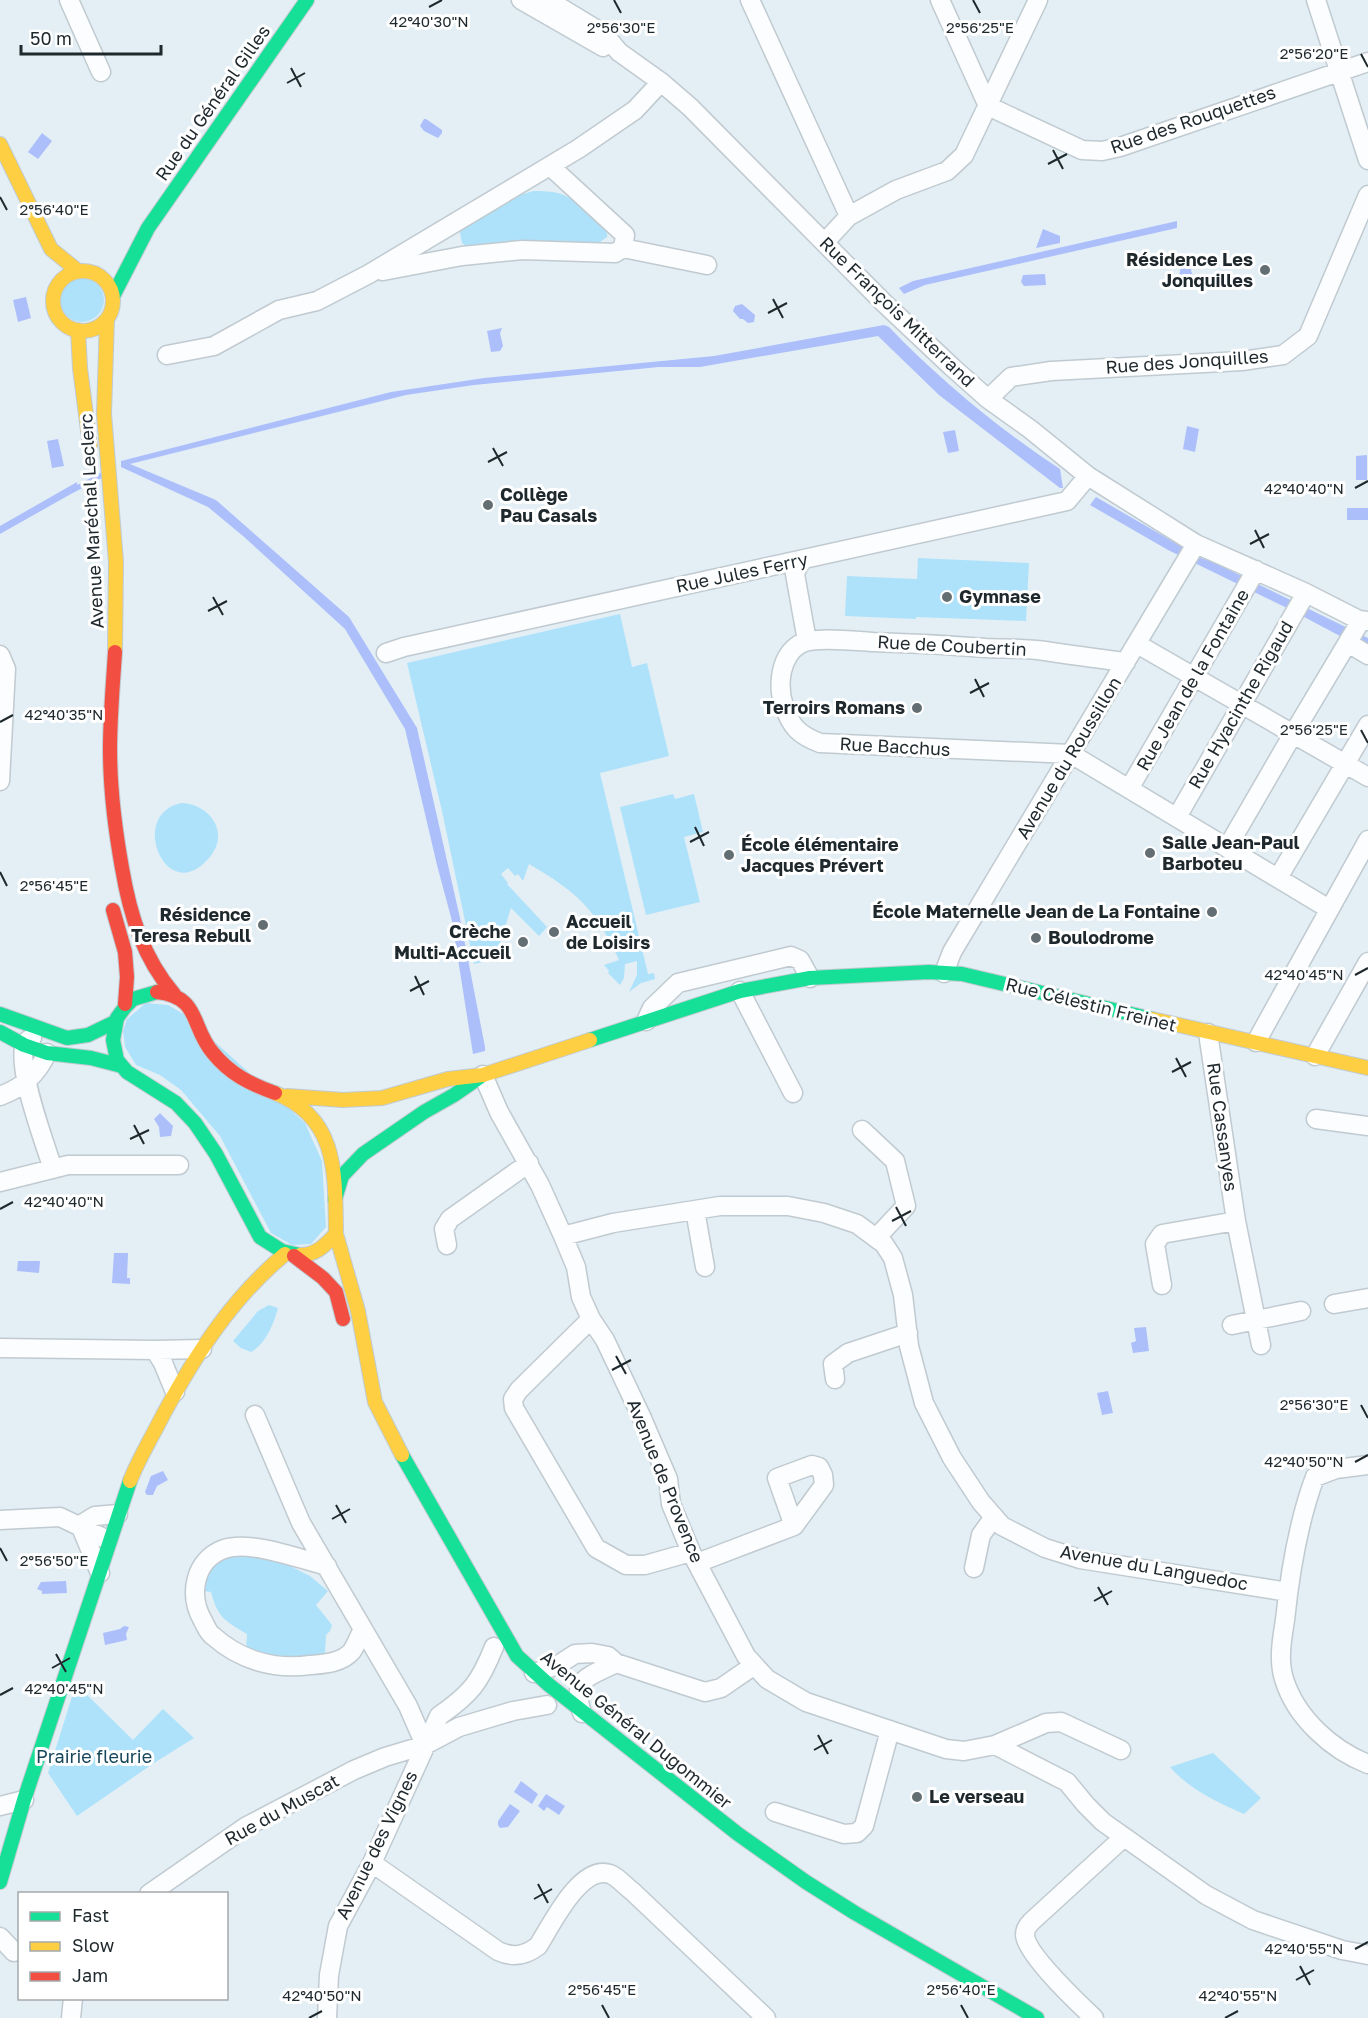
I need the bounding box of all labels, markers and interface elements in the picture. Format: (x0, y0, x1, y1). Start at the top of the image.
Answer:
text: 42°40'30"N (389, 12, 469, 30)
scale bar (21, 18, 160, 56)
text: 2°56'30"E (587, 18, 655, 36)
text: 2°56'25"E (946, 18, 1014, 36)
street label: Rue du Général Gilles (150, 20, 274, 184)
text: 50 m (30, 27, 72, 49)
text: 2°56'20"E (1280, 44, 1348, 62)
street label: Rue des Rouquettes (1107, 80, 1278, 158)
text: 2°56'40"E (19, 200, 89, 218)
street label: Rue François Mitterrand (816, 231, 980, 391)
place label: Résidence Les Jonquilles (1126, 248, 1253, 291)
marker: Résidence Les Jonquilles (1258, 263, 1272, 277)
street label: Rue des Jonquilles (1105, 344, 1269, 378)
street label: Avenue Maréchal Leclerc (74, 413, 108, 629)
text: 42°40'40"N (1264, 479, 1344, 497)
place label: Collège Pau Casals (500, 483, 597, 526)
marker: Collège Pau Casals (481, 498, 495, 512)
street label: Rue Jules Ferry (674, 547, 810, 597)
place label: Gymnase (959, 585, 1041, 607)
street label: Rue Jean de la Fontaine (1131, 585, 1253, 774)
marker: Gymnase (940, 590, 954, 604)
street label: Rue Hyacinthe Rigaud (1183, 617, 1297, 792)
street label: Rue de Coubertin (877, 630, 1027, 660)
street label: Avenue du Roussillon (1011, 672, 1125, 843)
place label: Terroirs Romans (763, 696, 905, 718)
marker: Terroirs Romans (910, 701, 924, 715)
text: 42°40'35"N (25, 705, 103, 723)
text: 2°56'25"E (1280, 720, 1348, 738)
street label: Rue Bacchus (839, 732, 951, 760)
place label: Salle Jean-Paul Barboteu (1162, 831, 1300, 874)
place label: École élémentaire Jacques Prévert (741, 833, 899, 876)
marker: Salle Jean-Paul Barboteu (1143, 846, 1157, 860)
marker: École élémentaire Jacques Prévert (722, 848, 736, 862)
text: 2°56'45"E (20, 876, 88, 894)
place label: École Maternelle Jean de La Fontaine (872, 900, 1200, 922)
place label: Résidence Teresa Rebull (131, 903, 251, 946)
marker: École Maternelle Jean de La Fontaine (1205, 905, 1219, 919)
place label: Accueil de Loisirs (566, 910, 650, 953)
marker: Résidence Teresa Rebull (256, 918, 270, 932)
place label: Crèche Multi-Accueil (394, 920, 511, 963)
marker: Accueil de Loisirs (547, 925, 561, 939)
place label: Boulodrome (1048, 926, 1154, 948)
marker: Boulodrome (1029, 931, 1043, 945)
marker: Crèche Multi-Accueil (516, 935, 530, 949)
text: 42°40'45"N (1264, 965, 1344, 983)
street label: Rue Célestin Freinet (1004, 972, 1179, 1036)
street label: Rue Cassanyes (1203, 1061, 1243, 1193)
text: 42°40'40"N (24, 1192, 104, 1210)
text: 2°56'30"E (1280, 1395, 1348, 1413)
street label: Avenue de Provence (623, 1396, 709, 1566)
text: 42°40'50"N (1264, 1452, 1344, 1470)
street label: Avenue du Languedoc (1059, 1540, 1250, 1594)
text: 2°56'50"E (20, 1551, 88, 1569)
street label: Avenue Général Dugommier (537, 1645, 737, 1813)
text: 42°40'45"N (24, 1679, 104, 1697)
park label: Prairie fleurie (36, 1745, 152, 1767)
street label: Avenue des Vignes (331, 1767, 422, 1922)
street label: Rue du Muscat (221, 1769, 342, 1850)
place label: Le verseau (929, 1785, 1024, 1807)
marker: Le verseau (910, 1790, 924, 1804)
legend (18, 1892, 228, 2000)
text: Fast (72, 1904, 109, 1926)
text: Slow (72, 1934, 115, 1956)
text: 42°40'55"N (1265, 1939, 1343, 1957)
text: Jam (72, 1964, 108, 1986)
text: 2°56'45"E (568, 1980, 636, 1998)
text: 2°56'40"E (926, 1980, 996, 1998)
text: 42°40'50"N (282, 1986, 362, 2004)
text: 42°40'55"N (1199, 1986, 1277, 2004)

